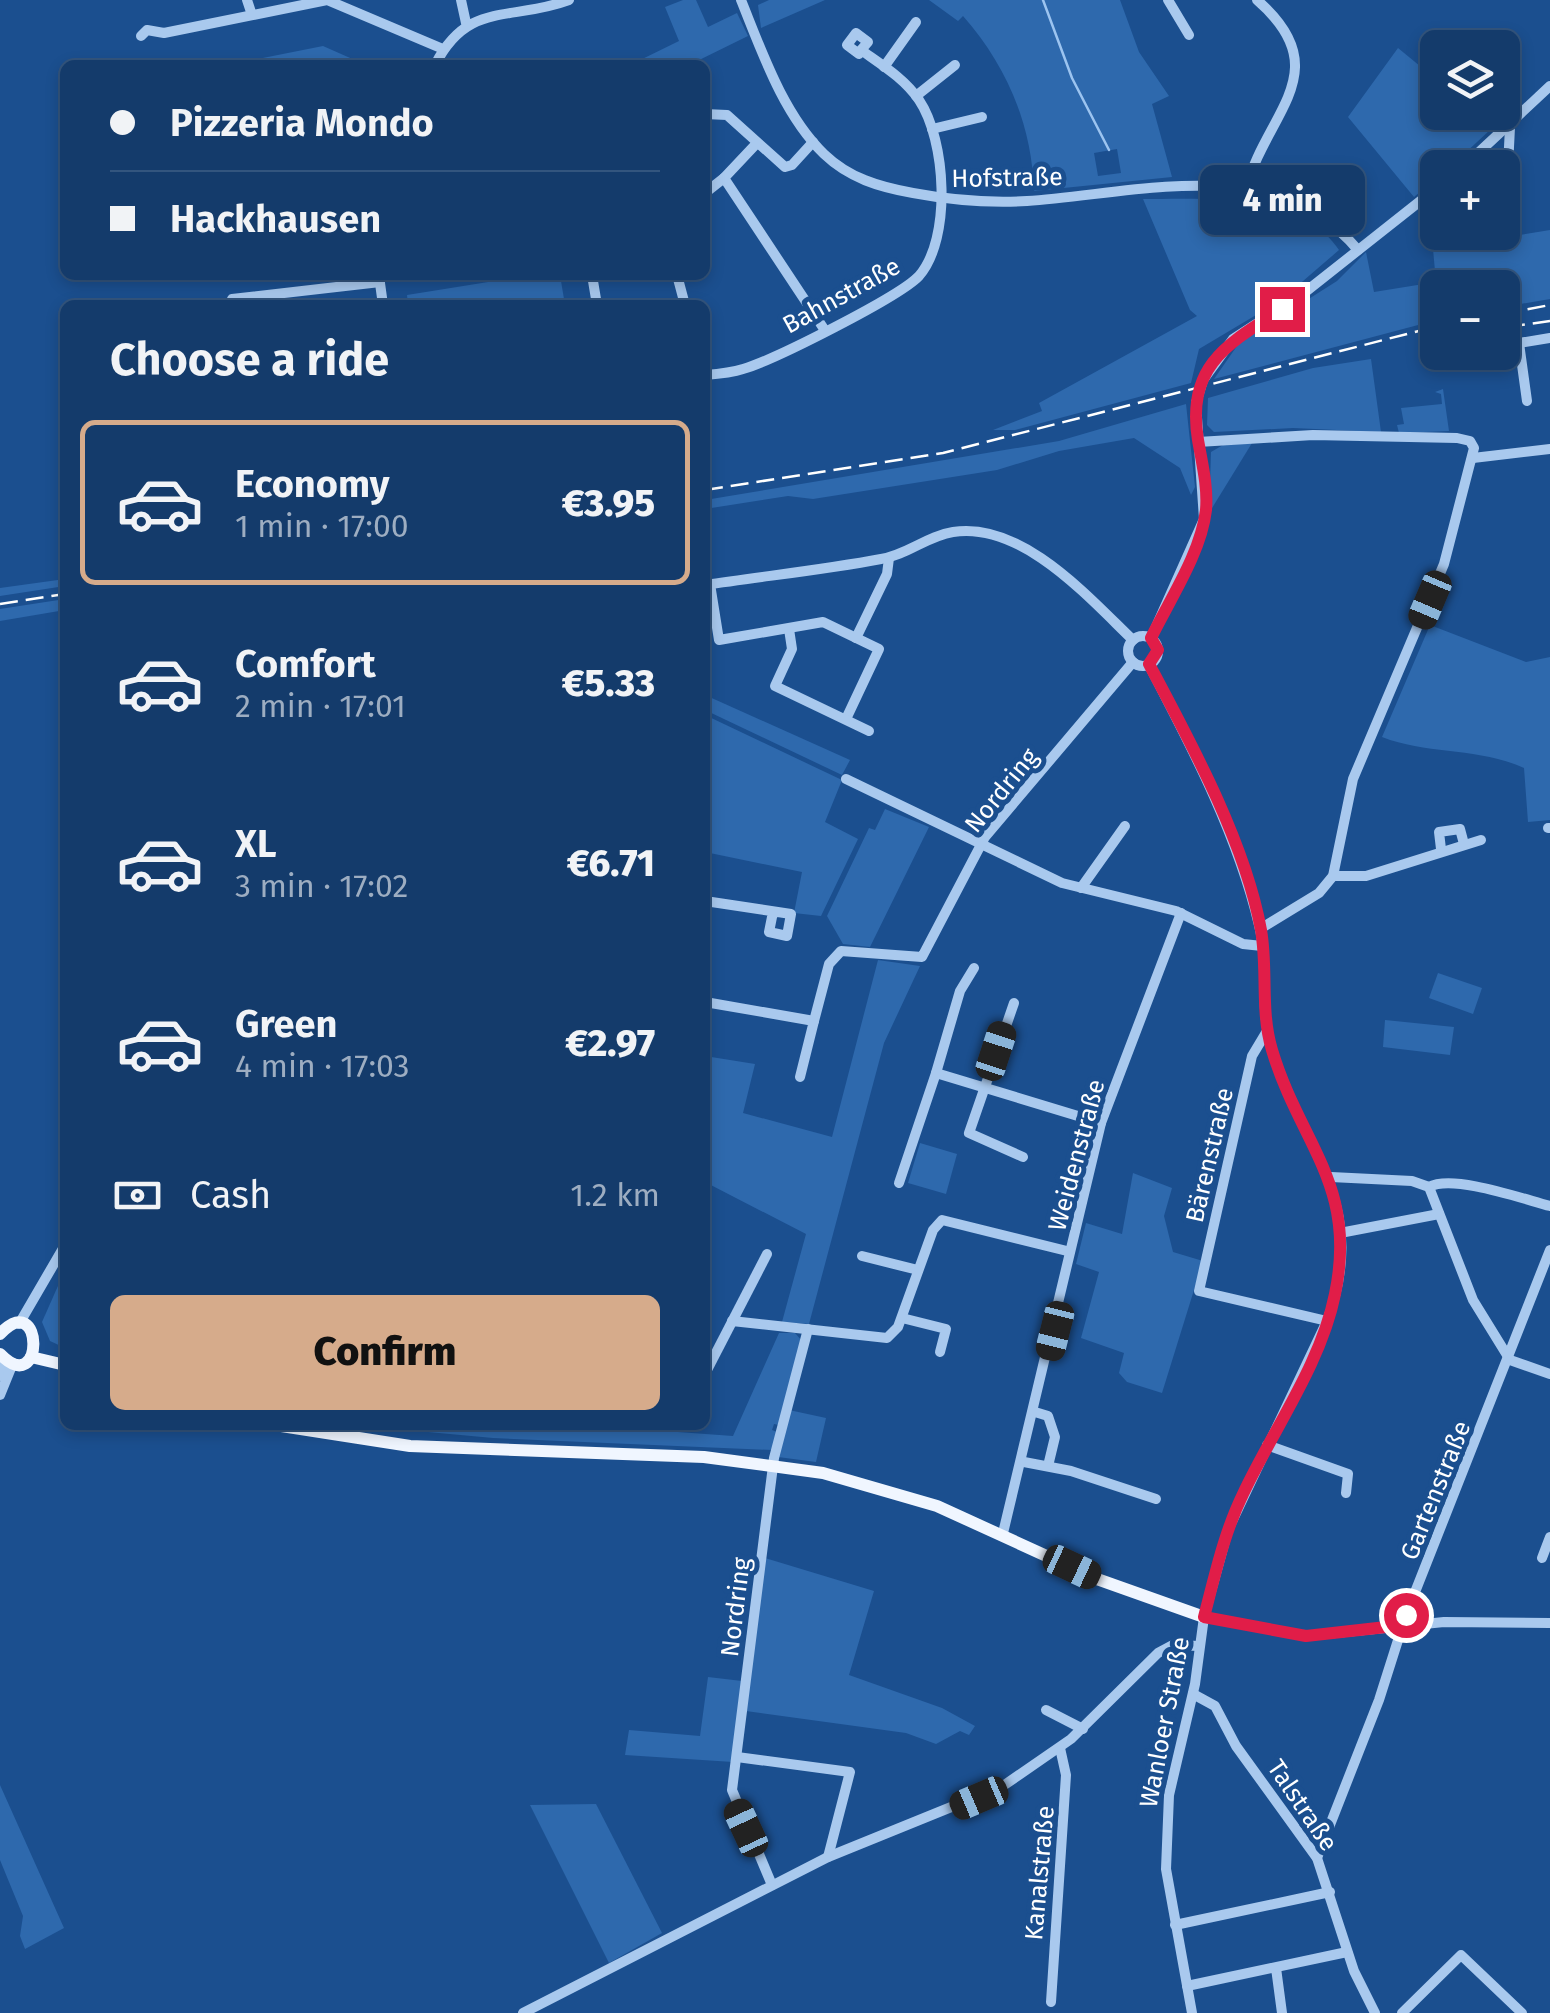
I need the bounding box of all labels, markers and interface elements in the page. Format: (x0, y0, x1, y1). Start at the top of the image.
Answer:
map controls (1420, 30, 1520, 370)
button: layers (1420, 30, 1520, 130)
text: Pizzeria Mondo (170, 100, 434, 146)
button: + (1420, 150, 1520, 250)
street label: Hofstraße (951, 162, 1063, 194)
callout: 4 min (1200, 164, 1364, 234)
text: 4 min (1242, 181, 1323, 219)
text: Hackhausen (170, 196, 381, 242)
street label: Bahnstraße (778, 251, 905, 340)
button: − (1420, 270, 1520, 370)
route end (1260, 287, 1305, 332)
text: Choose a ride (110, 333, 389, 387)
icon: car (115, 458, 205, 548)
text: Economy (235, 461, 390, 507)
text: €3.95 (562, 480, 655, 526)
text: 1 min · 17:00 (235, 507, 409, 545)
car (1404, 567, 1456, 633)
icon: car (115, 638, 205, 728)
text: Comfort (235, 641, 376, 687)
text: €5.33 (562, 660, 655, 706)
text: 2 min · 17:01 (235, 687, 406, 725)
street label: Nordring (959, 742, 1045, 839)
icon: car (115, 818, 205, 908)
text: XL (235, 821, 277, 867)
text: €6.71 (567, 840, 655, 886)
text: 3 min · 17:02 (235, 867, 408, 905)
icon: car (115, 998, 205, 1088)
text: Green (235, 1001, 338, 1047)
car (972, 1018, 1020, 1084)
text: €2.97 (565, 1020, 655, 1066)
text: 4 min · 17:03 (235, 1047, 410, 1085)
street label: Weidenstraße (1042, 1076, 1112, 1234)
street label: Bärenstraße (1180, 1085, 1240, 1226)
icon: cash (110, 1168, 165, 1223)
text: Cash (190, 1172, 271, 1218)
text: 1.2 km (570, 1176, 660, 1214)
button: Confirm (110, 1295, 660, 1410)
car (1033, 1298, 1077, 1364)
street label: Gartenstraße (1394, 1416, 1477, 1564)
car (1038, 1541, 1106, 1593)
street label: Nordring (715, 1556, 757, 1659)
route start (1384, 1593, 1429, 1638)
street label: Wanloer Straße (1134, 1634, 1196, 1810)
street label: Talstraße (1261, 1754, 1344, 1857)
car (946, 1772, 1012, 1824)
car (720, 1794, 772, 1862)
street label: Kanalstraße (1019, 1805, 1061, 1942)

